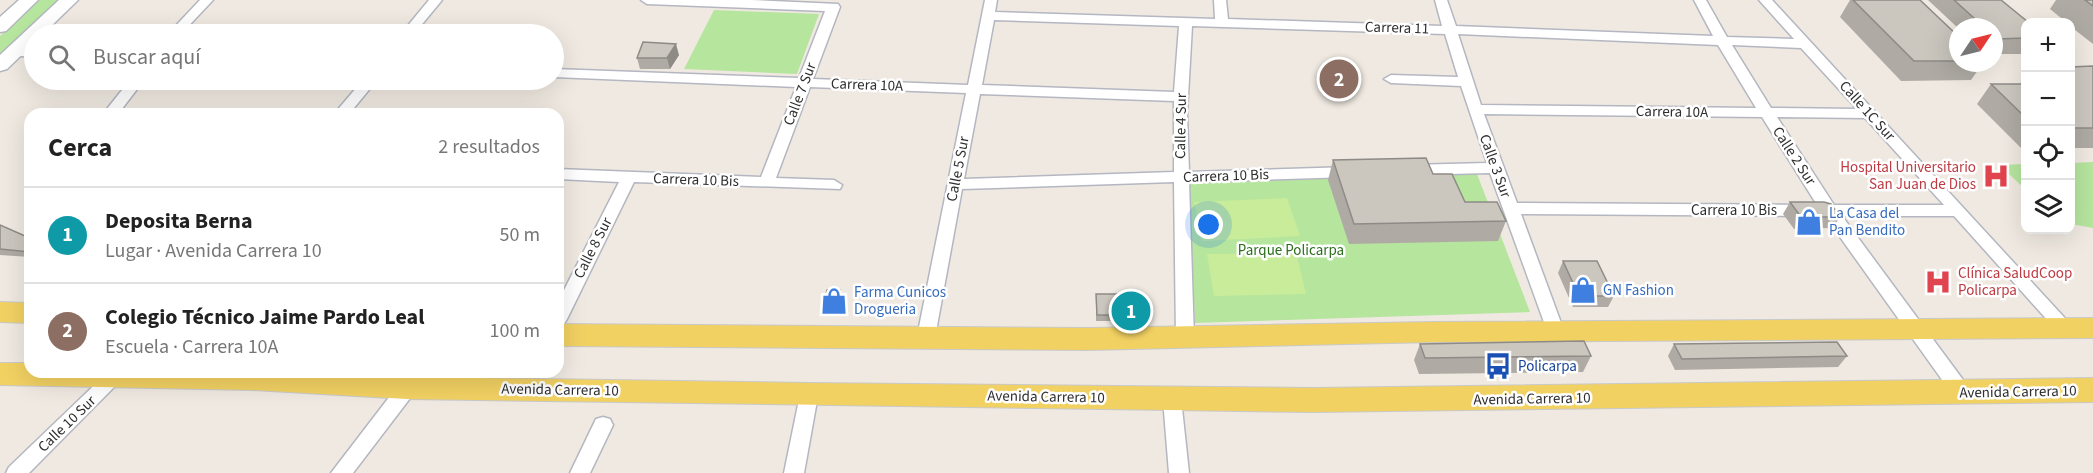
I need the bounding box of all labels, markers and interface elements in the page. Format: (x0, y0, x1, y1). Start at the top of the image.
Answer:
street label: Carrera 11 (1365, 16, 1429, 40)
north arrow (1949, 18, 2003, 72)
map controls (2021, 18, 2075, 234)
button: + (2021, 18, 2075, 72)
search box (24, 24, 564, 90)
icon: search (45, 41, 78, 74)
text: Buscar aquí (93, 41, 201, 73)
pin: 2 (1320, 56, 1358, 101)
street label: Calle 7 Sur (778, 59, 822, 129)
button: − (2021, 72, 2075, 126)
street label: Carrera 10A (831, 73, 904, 97)
street label: Calle 1C Sur (1834, 76, 1900, 146)
street label: Calle 4 Sur (1170, 92, 1192, 159)
street label: Carrera 10A (1636, 101, 1709, 123)
street label: Calle 2 Sur (1767, 123, 1821, 190)
button: locate (2021, 126, 2075, 180)
text: Cerca (48, 129, 112, 166)
street label: Calle 3 Sur (1474, 131, 1516, 201)
text: 2 resultados (438, 133, 540, 161)
street label: Calle 5 Sur (941, 134, 975, 203)
place label: Hospital Universitario San Juan de Dios (1840, 157, 1976, 195)
hospital icon: Hospital Universitario San Juan de Dios (1981, 161, 2011, 191)
street label: Carrera 10 Bis (1183, 164, 1269, 188)
street label: Carrera 10 Bis (653, 168, 739, 192)
button: layers (2021, 180, 2075, 234)
street label: Carrera 10 Bis (1691, 200, 1777, 221)
place label: La Casa del Pan Bendito (1829, 203, 1905, 241)
text: Deposita Berna (105, 205, 253, 237)
shop icon: La Casa del Pan Bendito (1794, 207, 1824, 237)
your location (1194, 210, 1223, 239)
street label: Calle 8 Sur (569, 213, 618, 282)
text: 1 (62, 221, 73, 249)
text: 50 m (500, 221, 540, 249)
text: Lugar · Avenida Carrera 10 (105, 237, 322, 265)
park label: Parque Policarpa (1238, 240, 1344, 261)
place label: Clínica SaludCoop Policarpa (1958, 263, 2072, 301)
hospital icon: Clínica SaludCoop Policarpa (1923, 267, 1953, 297)
shop icon: GN Fashion (1568, 275, 1598, 305)
place label: GN Fashion (1603, 280, 1674, 301)
place label: Farma Cunicos Drogueria (854, 282, 946, 320)
shop icon: Farma Cunicos Drogueria (819, 286, 849, 316)
pin: 1 (1112, 288, 1150, 334)
text: Colegio Técnico Jaime Pardo Leal (105, 301, 424, 333)
text: 2 (62, 317, 73, 345)
text: 100 m (490, 317, 540, 345)
text: Escuela · Carrera 10A (105, 333, 278, 361)
bus stop icon: Policarpa (1483, 351, 1513, 381)
place label: Policarpa (1518, 356, 1577, 377)
street label: Avenida Carrera 10 (501, 378, 619, 402)
street label: Avenida Carrera 10 (1959, 380, 2077, 404)
street label: Avenida Carrera 10 (987, 385, 1105, 409)
street label: Avenida Carrera 10 (1473, 387, 1591, 411)
street label: Calle 10 Sur (33, 390, 101, 457)

